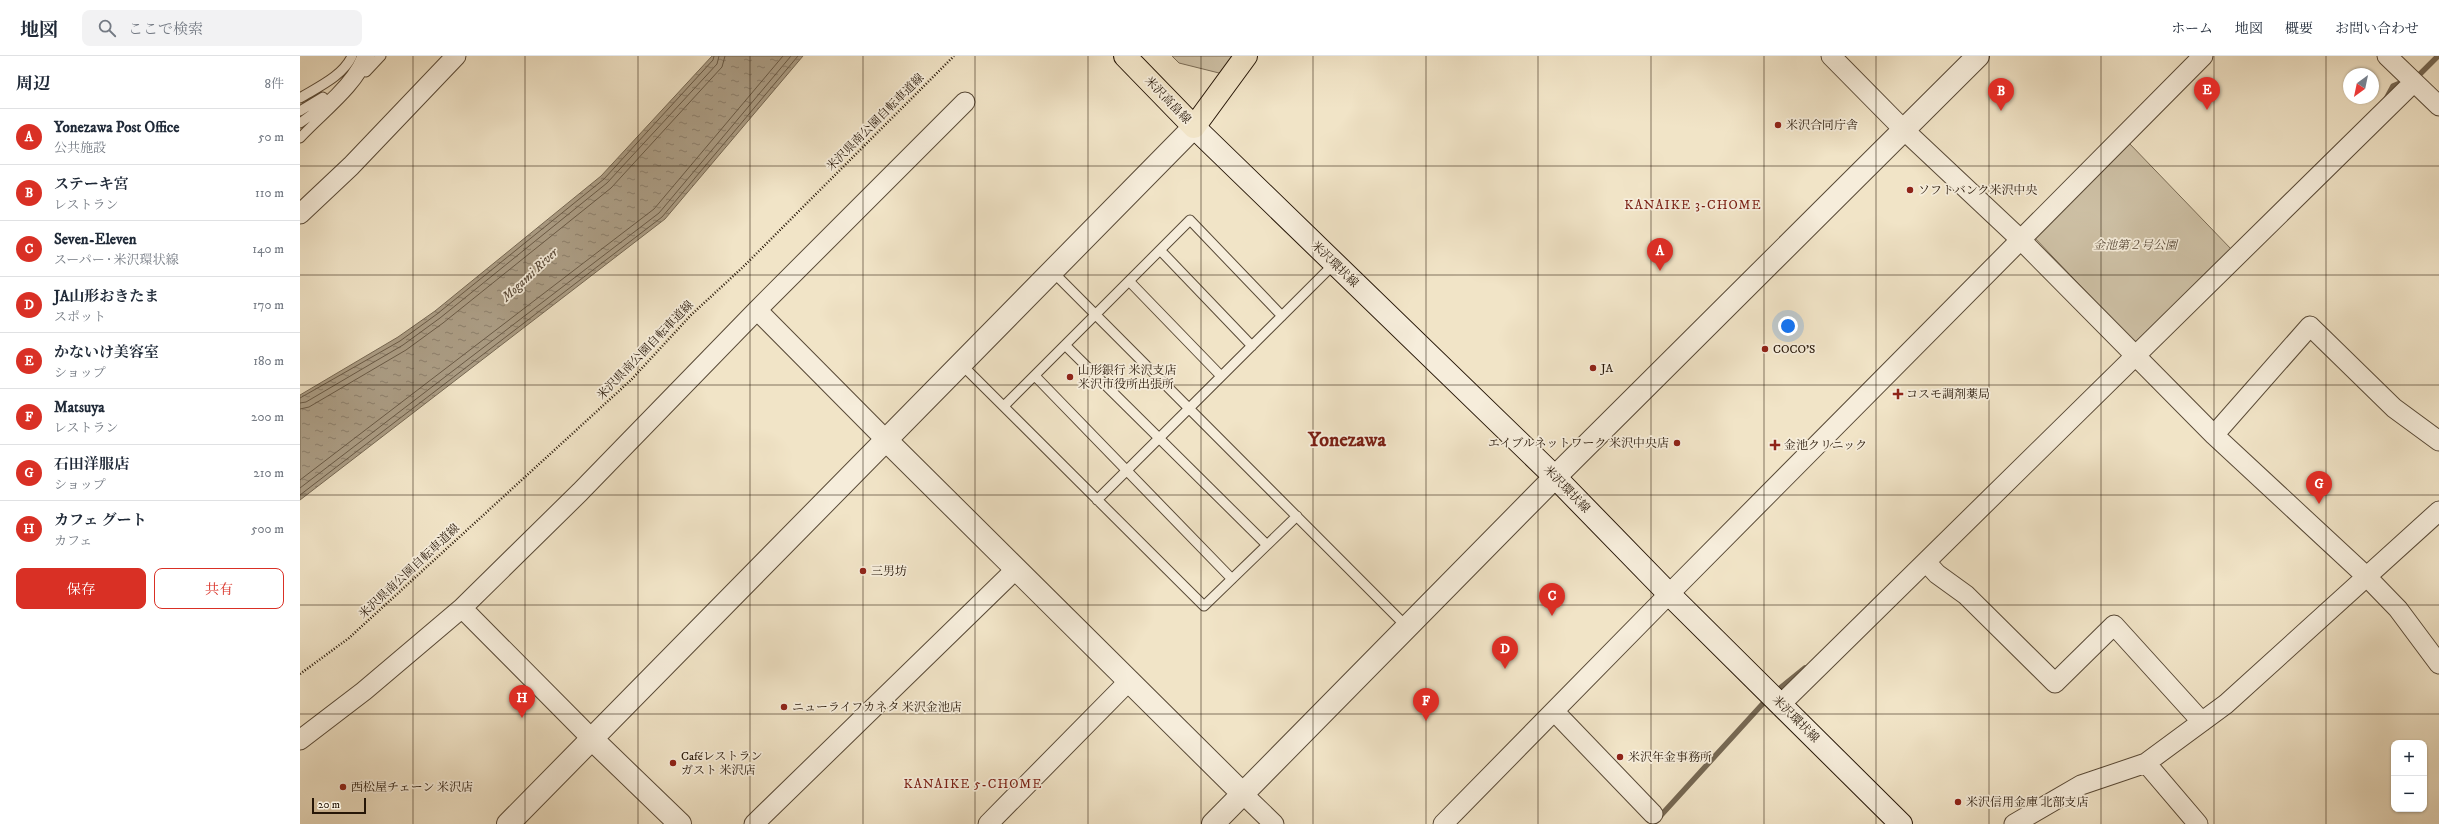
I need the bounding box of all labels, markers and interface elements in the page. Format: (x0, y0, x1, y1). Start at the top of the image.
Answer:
search box (82, 10, 362, 46)
icon: search (96, 17, 118, 39)
text: 地図 (20, 19, 58, 42)
text: ここで検索 (128, 20, 203, 39)
text: ホーム (2171, 20, 2213, 38)
text: 地図 (2235, 20, 2263, 38)
text: 概要 (2285, 20, 2313, 38)
text: お問い合わせ (2335, 20, 2419, 38)
north arrow (2343, 68, 2379, 104)
street label: 米沢県南公園自転車道線 (823, 70, 927, 174)
text: 周辺 (16, 73, 50, 95)
street label: 米沢高畠線 (1141, 74, 1194, 127)
text: 8件 (264, 76, 284, 92)
pin: E (2194, 77, 2220, 110)
pin: B (1988, 78, 2014, 111)
text: Yonezawa Post Office (54, 118, 180, 137)
place label: 米沢合同庁舎 (1786, 118, 1858, 133)
marker: 米沢合同庁舎 (1773, 120, 1783, 130)
text: A (25, 129, 33, 145)
text: 50 m (258, 129, 284, 145)
text: 公共施設 (54, 140, 106, 156)
text: ステーキ宮 (54, 175, 129, 194)
place label: ソフトバンク米沢中央 (1918, 183, 2038, 198)
text: B (25, 185, 33, 201)
text: 110 m (255, 185, 284, 201)
marker: ソフトバンク米沢中央 (1905, 185, 1915, 195)
text: レストラン (54, 197, 119, 213)
district label: KANAIKE 3-CHOME (1624, 197, 1762, 213)
text: Seven-Eleven (54, 230, 137, 249)
street label: 米沢環状線 (1308, 238, 1361, 291)
pin: A (1647, 238, 1673, 271)
park label: 金池第２号公園 (2093, 238, 2179, 253)
text: C (25, 241, 33, 257)
text: 140 m (252, 241, 284, 257)
water label: Mogami River (498, 244, 562, 305)
text: スーパー · 米沢環状線 (54, 252, 178, 268)
text: JA山形おきたま (54, 287, 159, 306)
text: D (24, 297, 34, 313)
text: 170 m (253, 297, 284, 313)
street label: 米沢県南公園自転車道線 (594, 298, 697, 403)
text: スポット (54, 309, 106, 325)
your location (1778, 316, 1798, 336)
place label: COCO'S (1773, 342, 1815, 357)
text: かないけ美容室 (54, 343, 159, 362)
marker: COCO'S (1760, 344, 1770, 354)
text: E (24, 353, 34, 369)
text: 180 m (253, 353, 284, 369)
place label: JA (1600, 361, 1614, 376)
place label: 山形銀行 米沢支店 米沢市役所出張所 (1078, 363, 1177, 392)
marker: JA (1588, 363, 1598, 373)
text: ショップ (54, 365, 106, 381)
marker: 山形銀行 米沢支店 米沢市役所出張所 (1065, 372, 1075, 382)
place label: コスモ調剤薬局 (1906, 387, 1990, 402)
marker: コスモ調剤薬局 (1893, 389, 1903, 399)
text: Matsuya (54, 398, 105, 417)
text: F (25, 409, 33, 425)
text: 200 m (251, 409, 284, 425)
text: レストラン (54, 420, 119, 436)
district label: Yonezawa (1307, 428, 1387, 453)
place label: エイブルネットワーク 米沢中央店 (1488, 436, 1669, 451)
marker: エイブルネットワーク 米沢中央店 (1672, 438, 1682, 448)
place label: 金池クリニック (1784, 438, 1867, 453)
marker: 金池クリニック (1769, 439, 1781, 451)
text: 石田洋服店 (54, 455, 129, 474)
street label: 米沢環状線 (1540, 463, 1593, 516)
text: G (24, 465, 34, 481)
text: 210 m (253, 465, 284, 481)
pin: G (2306, 471, 2332, 504)
text: ショップ (54, 477, 106, 493)
text: カフェ グート (54, 511, 146, 530)
text: H (24, 521, 34, 537)
text: 500 m (251, 521, 284, 537)
street label: 米沢県南公園自転車道線 (356, 521, 463, 622)
text: カフェ (54, 533, 92, 549)
place label: 三男坊 (871, 564, 907, 579)
marker: 三男坊 (858, 566, 868, 576)
button: 保存 (16, 568, 146, 609)
button: 共有 (154, 568, 284, 609)
pin: C (1539, 583, 1565, 616)
pin: D (1492, 636, 1518, 669)
pin: H (509, 685, 535, 718)
pin: F (1413, 688, 1439, 721)
street label: 米沢環状線 (1769, 693, 1822, 746)
place label: ニューライフカネタ 米沢金池店 (792, 700, 962, 715)
marker: ニューライフカネタ 米沢金池店 (779, 702, 789, 712)
map controls (2391, 740, 2427, 812)
button: + (2391, 740, 2427, 776)
place label: Caféレストラン ガスト 米沢店 (681, 749, 762, 778)
place label: 米沢年金事務所 (1628, 750, 1712, 765)
marker: 米沢年金事務所 (1615, 752, 1625, 762)
marker: Caféレストラン ガスト 米沢店 (668, 758, 678, 768)
district label: KANAIKE 5-CHOME (904, 776, 1042, 792)
button: − (2391, 776, 2427, 812)
place label: 西松屋チェーン 米沢店 (351, 780, 473, 795)
marker: 西松屋チェーン 米沢店 (338, 782, 348, 792)
place label: 米沢信用金庫 北部支店 (1966, 795, 2089, 810)
scale bar (312, 796, 366, 815)
marker: 米沢信用金庫 北部支店 (1953, 797, 1963, 807)
text: 20 m (318, 798, 340, 812)

